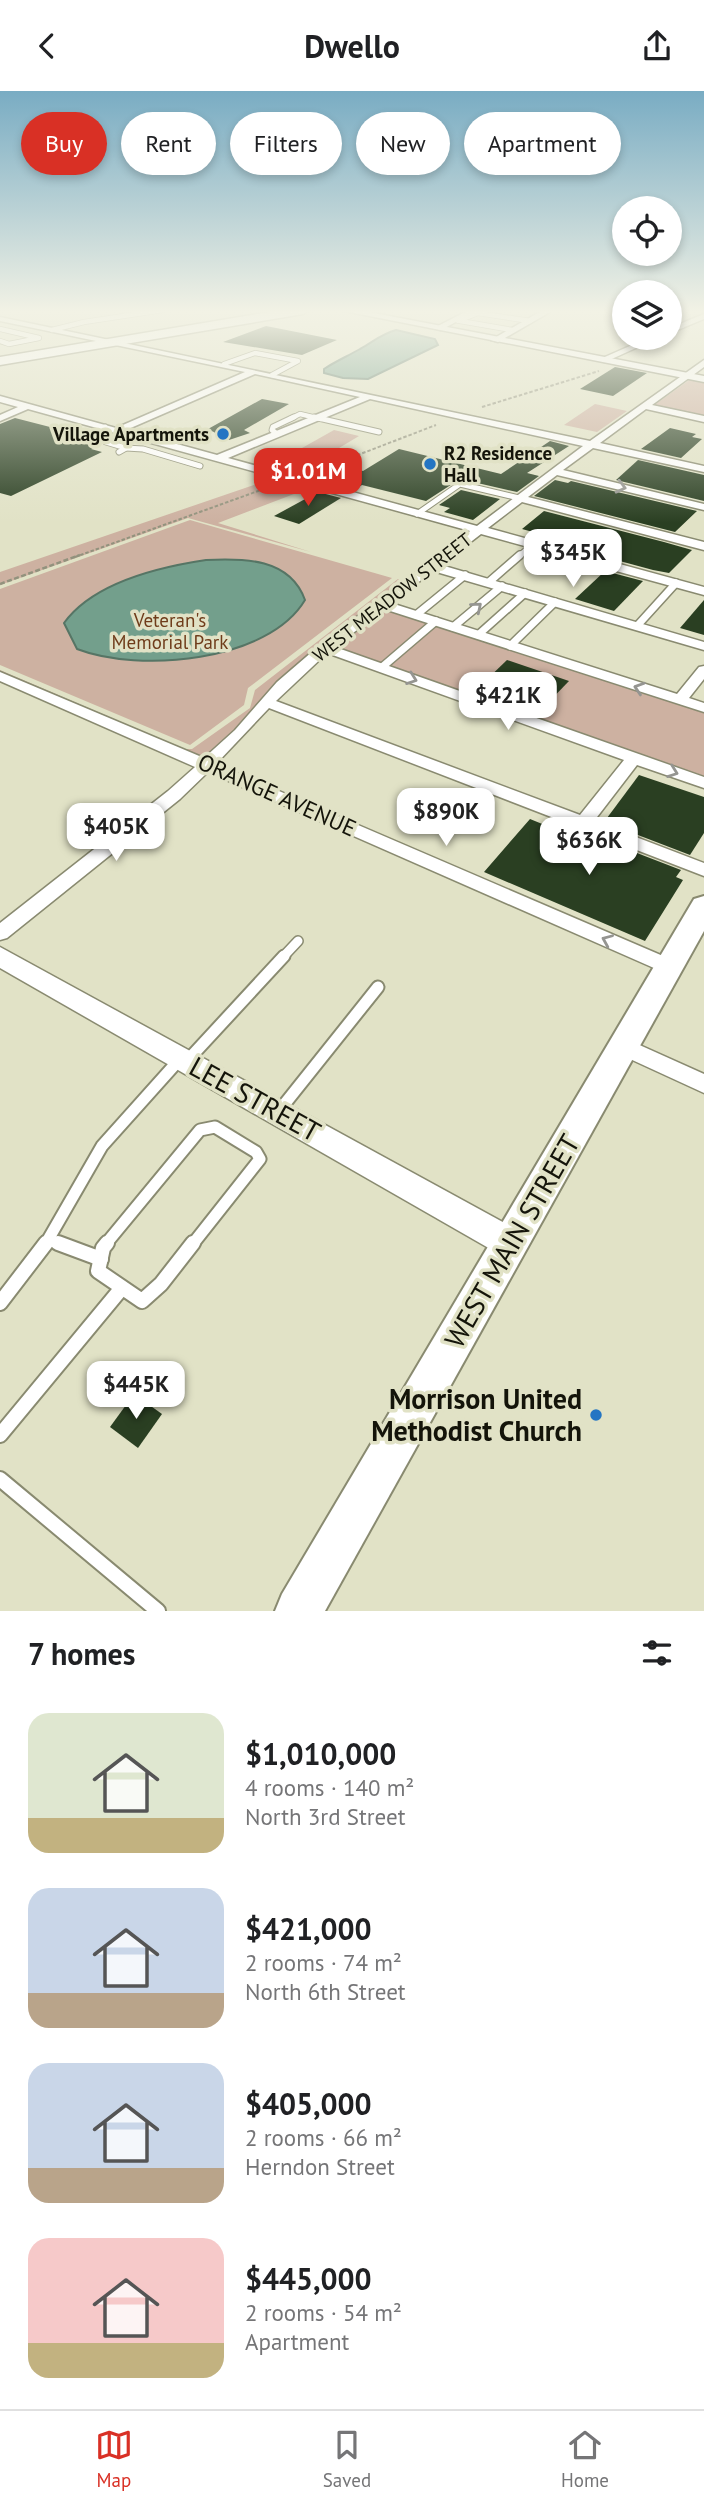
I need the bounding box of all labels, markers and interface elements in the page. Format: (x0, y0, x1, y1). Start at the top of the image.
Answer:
text: Dwello (304, 25, 400, 67)
icon: back (28, 27, 66, 65)
icon: share (638, 27, 676, 65)
chip: Buy (21, 112, 107, 175)
chip: Rent (121, 112, 216, 175)
chip: Filters (230, 112, 342, 175)
chip: New (356, 112, 450, 175)
chip: Apartment (464, 112, 621, 175)
map controls (612, 196, 682, 350)
button: locate (612, 196, 682, 266)
button: layers (612, 280, 682, 350)
place label: Village Apartments (52, 422, 209, 446)
marker: Village Apartments (215, 426, 231, 442)
place label: R2 Residence Hall (444, 441, 552, 487)
pin: $1.01M (251, 449, 365, 508)
text: $1.01M (270, 456, 346, 485)
marker: R2 Residence Hall (422, 456, 438, 472)
one-way arrow (615, 479, 627, 493)
street label: WEST MEADOW STREET (308, 527, 477, 667)
pin: $345K (524, 529, 622, 589)
text: $345K (540, 537, 606, 566)
one-way arrow (470, 602, 482, 615)
park label: Veteran's Memorial Park (112, 608, 228, 654)
one-way arrow (406, 671, 418, 685)
pin: $421K (459, 673, 557, 732)
text: $421K (475, 680, 541, 709)
one-way arrow (633, 681, 645, 696)
street label: ORANGE AVENUE (194, 747, 361, 842)
one-way arrow (666, 764, 678, 778)
pin: $890K (397, 789, 495, 848)
text: $890K (413, 796, 479, 825)
pin: $405K (67, 803, 165, 863)
text: $405K (83, 811, 149, 840)
pin: $636K (540, 817, 638, 877)
text: $636K (556, 825, 622, 854)
one-way arrow (602, 934, 614, 948)
street label: LEE STREET (183, 1047, 328, 1150)
street label: WEST MAIN STREET (435, 1127, 588, 1354)
pin: $445K (87, 1361, 185, 1421)
text: $445K (103, 1369, 169, 1398)
place label: Morrison United Methodist Church (371, 1380, 582, 1449)
marker: Morrison United Methodist Church (588, 1407, 604, 1423)
text: 7 homes (28, 1634, 136, 1673)
icon: filters (638, 1634, 676, 1672)
text: $1,010,000 (245, 1734, 396, 1773)
icon: home (84, 1741, 168, 1825)
text: 4 rooms · 140 m² (245, 1773, 414, 1802)
text: North 3rd Street (245, 1802, 405, 1831)
text: $421,000 (245, 1909, 372, 1948)
icon: home (84, 1916, 168, 2000)
text: 2 rooms · 74 m² (245, 1948, 402, 1977)
text: North 6th Street (245, 1977, 406, 2006)
text: $405,000 (245, 2084, 372, 2123)
icon: home (84, 2091, 168, 2175)
text: 2 rooms · 66 m² (245, 2123, 402, 2152)
text: Herndon Street (245, 2152, 395, 2181)
text: $445,000 (245, 2259, 372, 2298)
icon: home (84, 2266, 168, 2350)
text: 2 rooms · 54 m² (245, 2298, 402, 2327)
text: Apartment (245, 2327, 349, 2356)
tab: Map (95, 2426, 133, 2492)
tab: Saved (323, 2426, 371, 2492)
tab: Home (561, 2426, 609, 2492)

